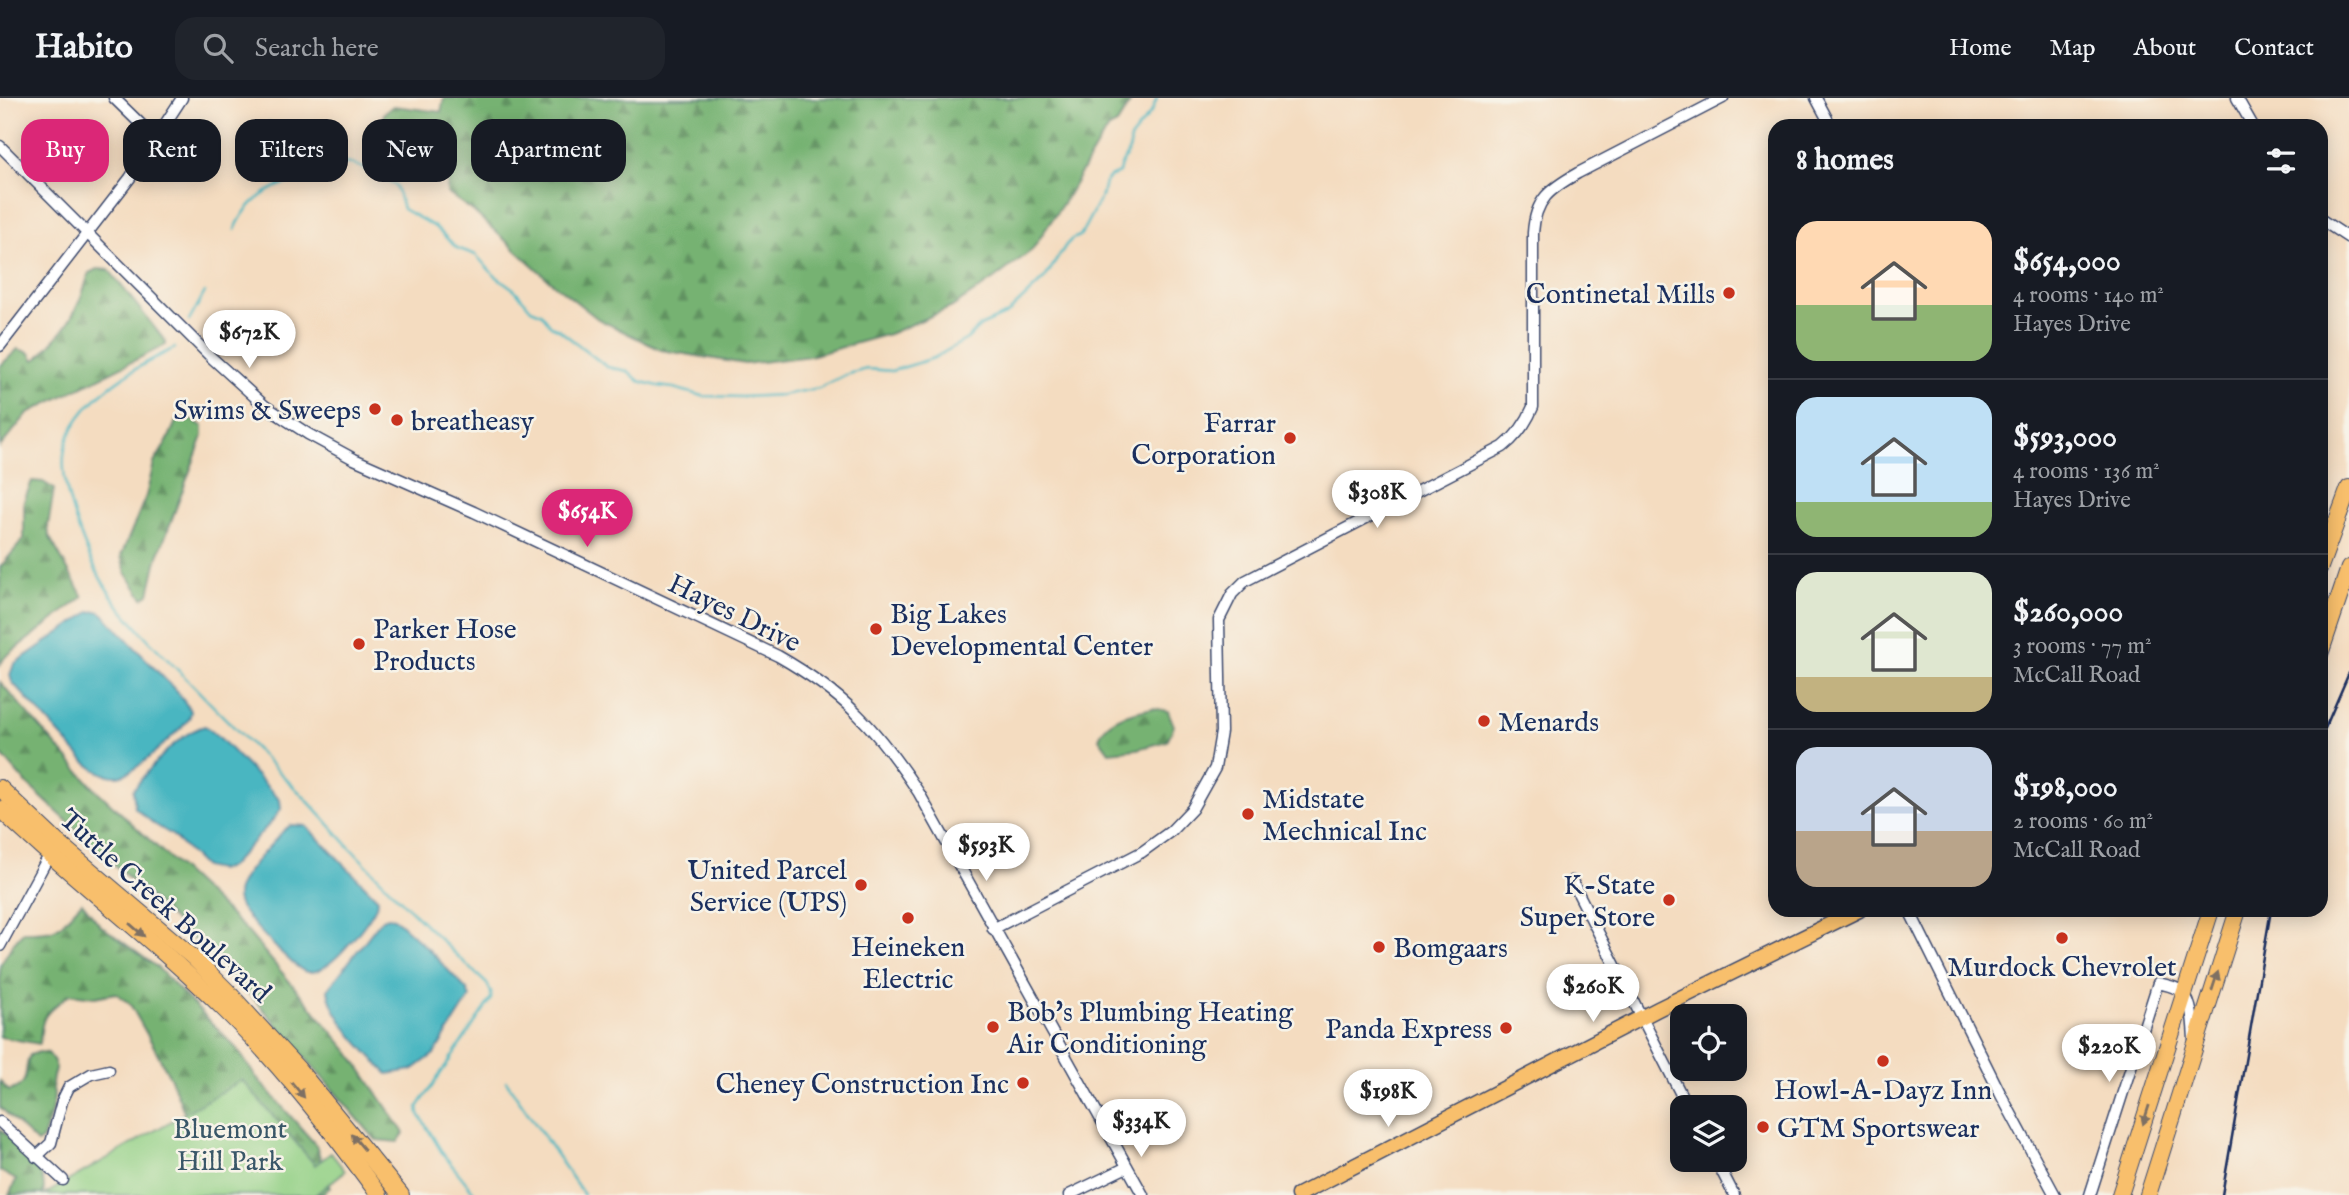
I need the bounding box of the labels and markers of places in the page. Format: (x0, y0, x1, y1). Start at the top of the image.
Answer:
place label: Continetal Mills (1526, 278, 1715, 313)
marker: Continetal Mills (1721, 285, 1737, 301)
pin: $672K (200, 310, 298, 370)
place label: Swims & Sweeps (173, 394, 361, 429)
marker: Swims & Sweeps (367, 401, 383, 417)
place label: breatheasy (411, 405, 534, 440)
place label: Farrar Corporation (1131, 407, 1276, 474)
marker: breatheasy (389, 412, 405, 428)
marker: Farrar Corporation (1282, 430, 1298, 446)
pin: $308K (1328, 470, 1426, 530)
pin: $654K (538, 490, 636, 549)
place label: Big Lakes Developmental Center (890, 598, 1153, 665)
place label: Parker Hose Products (373, 613, 517, 680)
marker: Big Lakes Developmental Center (868, 621, 884, 637)
marker: Parker Hose Products (351, 636, 367, 652)
place label: Menards (1498, 706, 1599, 741)
marker: Menards (1476, 713, 1492, 729)
place label: Midstate Mechnical Inc (1262, 783, 1427, 850)
marker: Midstate Mechnical Inc (1240, 806, 1256, 822)
pin: $593K (937, 824, 1035, 883)
place label: United Parcel Service (UPS) (687, 854, 847, 921)
place label: K-State Super Store (1520, 869, 1655, 936)
marker: United Parcel Service (UPS) (853, 877, 869, 893)
marker: K-State Super Store (1661, 892, 1677, 908)
marker: Heineken Electric (900, 910, 916, 926)
marker: Murdock Chevrolet (2054, 930, 2070, 946)
place label: Heineken Electric (851, 931, 965, 998)
place label: Bomgaars (1393, 932, 1508, 967)
marker: Bomgaars (1371, 939, 1387, 955)
place label: Murdock Chevrolet (1947, 951, 2177, 986)
pin: $260K (1544, 964, 1642, 1024)
place label: Bob's Plumbing Heating Air Conditioning (1006, 996, 1294, 1063)
place label: Panda Express (1325, 1013, 1492, 1048)
marker: Bob's Plumbing Heating Air Conditioning (985, 1019, 1001, 1035)
marker: Panda Express (1498, 1020, 1514, 1036)
pin: $220K (2060, 1024, 2158, 1084)
marker: Howl-A-Dayz Inn (1875, 1053, 1891, 1069)
place label: Cheney Construction Inc (715, 1068, 1009, 1103)
pin: $198K (1339, 1070, 1437, 1129)
place label: Howl-A-Dayz Inn (1774, 1074, 1992, 1109)
marker: Cheney Construction Inc (1015, 1075, 1031, 1091)
pin: $334K (1092, 1100, 1190, 1159)
place label: GTM Sportswear (1777, 1112, 1980, 1147)
marker: GTM Sportswear (1755, 1119, 1771, 1135)

